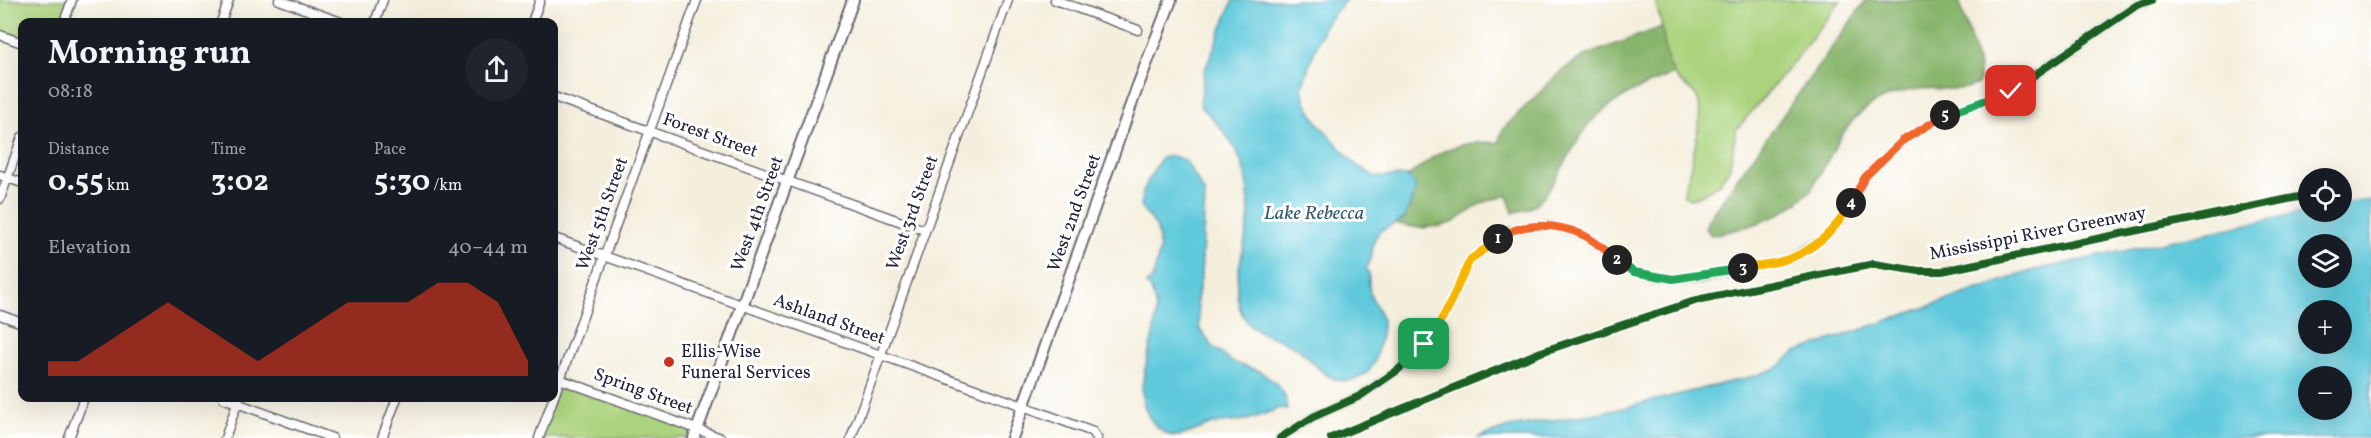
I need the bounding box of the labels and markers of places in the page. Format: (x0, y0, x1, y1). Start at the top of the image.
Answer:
pin (1985, 65, 2036, 116)
pin: 5 (1930, 100, 1960, 130)
pin: 4 (1836, 188, 1866, 218)
pin: 1 (1483, 224, 1513, 254)
pin: 2 (1602, 245, 1632, 275)
pin: 3 (1728, 253, 1758, 283)
pin (1398, 318, 1449, 369)
place label: Ellis-Wise Funeral Services (681, 340, 811, 386)
marker: Ellis-Wise Funeral Services (662, 355, 676, 369)

